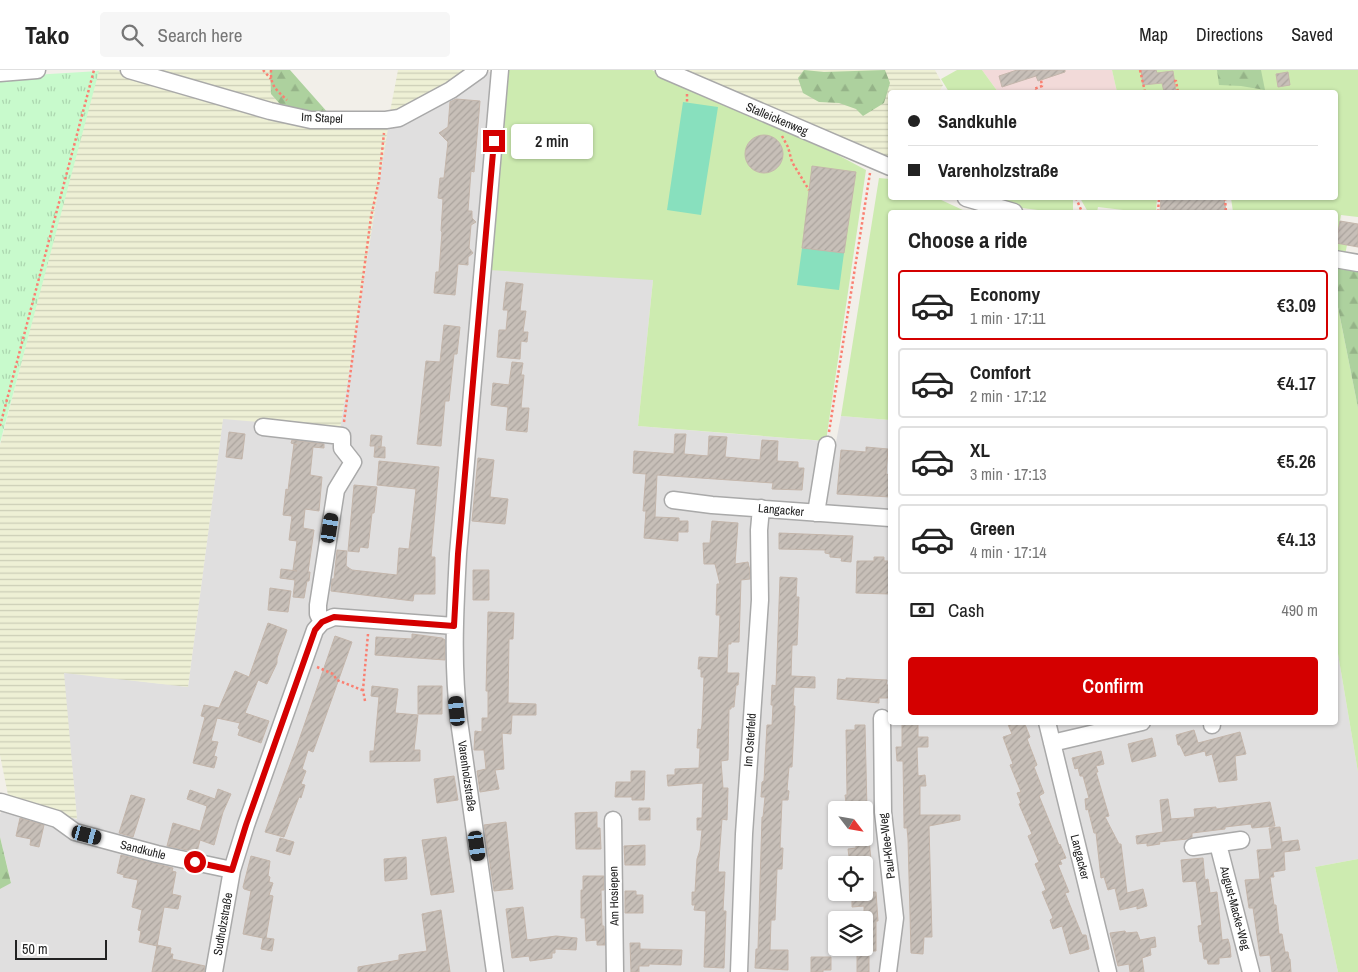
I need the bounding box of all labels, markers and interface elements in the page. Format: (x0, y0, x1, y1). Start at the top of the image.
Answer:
search box (100, 12, 450, 57)
text: Tako (25, 19, 70, 51)
icon: search (118, 21, 146, 49)
text: Search here (158, 22, 242, 48)
text: Map (1139, 22, 1168, 47)
text: Directions (1196, 22, 1263, 47)
text: Saved (1291, 22, 1333, 47)
street label: Stalleickenweg (743, 99, 811, 139)
text: Sandkuhle (938, 108, 1017, 134)
street label: Im Stapel (301, 109, 343, 127)
callout: 2 min (512, 124, 594, 158)
route end (483, 130, 505, 152)
text: 2 min (535, 130, 569, 152)
text: Varenholzstraße (938, 157, 1058, 183)
text: Choose a ride (908, 225, 1027, 255)
text: Economy (970, 281, 1040, 307)
icon: car (910, 283, 955, 328)
text: €3.09 (1277, 292, 1316, 318)
text: 1 min · 17:11 (970, 307, 1046, 329)
text: Comfort (970, 359, 1031, 385)
icon: car (910, 361, 955, 406)
text: €4.17 (1277, 370, 1316, 396)
text: 2 min · 17:12 (970, 385, 1047, 407)
text: XL (970, 437, 990, 463)
icon: car (910, 439, 955, 484)
text: €5.26 (1277, 448, 1316, 474)
text: 3 min · 17:13 (970, 463, 1047, 485)
street label: Langacker (757, 500, 805, 520)
car (320, 512, 339, 544)
text: Green (970, 515, 1015, 541)
icon: car (910, 517, 955, 562)
text: €4.13 (1277, 526, 1316, 552)
text: 4 min · 17:14 (970, 541, 1047, 563)
icon: cash (908, 596, 936, 624)
text: Cash (948, 597, 984, 623)
text: 490 m (1282, 599, 1318, 621)
button: Confirm (908, 657, 1318, 715)
car (447, 695, 466, 727)
street label: Im Osterfeld (740, 713, 760, 767)
street label: Varenholzstraße (454, 739, 480, 813)
north arrow (828, 801, 872, 846)
map controls (828, 801, 873, 956)
street label: Paul-Klee-Weg (875, 812, 899, 880)
car (70, 824, 103, 846)
car (467, 830, 486, 862)
street label: Langacker (1067, 833, 1093, 882)
street label: Sandkuhle (118, 837, 168, 863)
route start (184, 851, 206, 873)
button: locate (828, 856, 873, 901)
street label: August-Macke-Weg (1216, 863, 1254, 952)
street label: Am Hosiepen (605, 866, 623, 927)
street label: Sudholzstraße (210, 891, 236, 957)
button: layers (828, 911, 873, 956)
scale bar (15, 937, 108, 960)
text: 50 m (22, 940, 48, 958)

